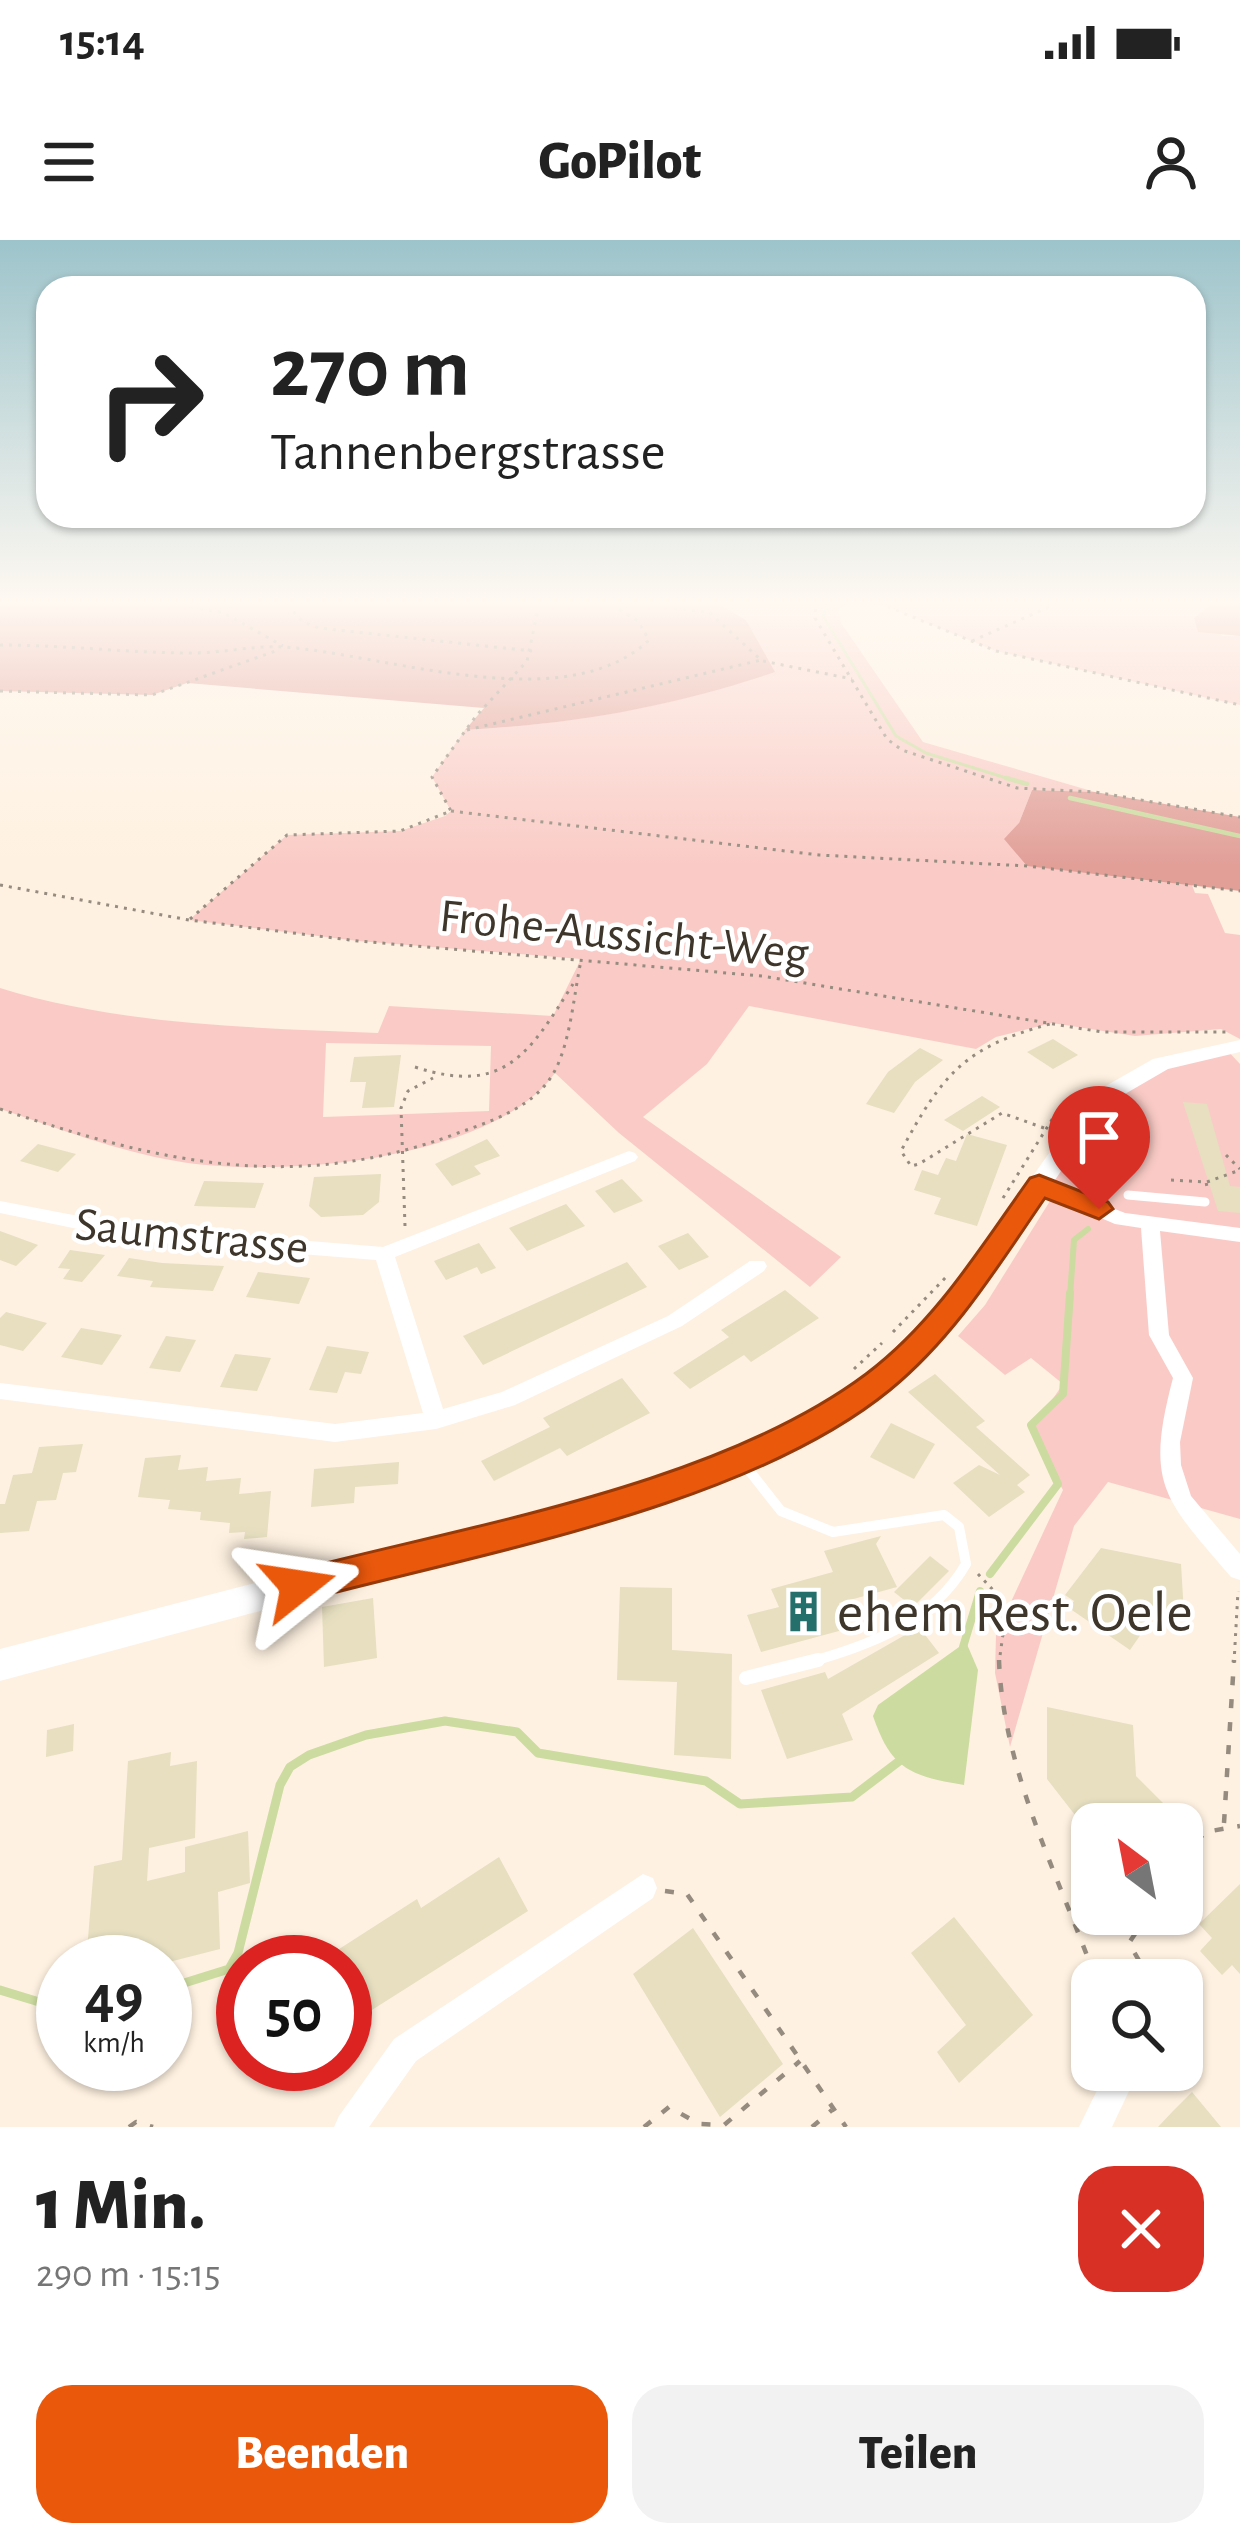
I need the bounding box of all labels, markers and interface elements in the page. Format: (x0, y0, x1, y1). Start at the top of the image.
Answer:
text: 15:14 (60, 19, 145, 64)
icon: menu (36, 129, 102, 195)
icon: person (1138, 129, 1204, 195)
text: GoPilot (539, 135, 701, 189)
icon: right (72, 324, 228, 480)
text: 270 m (270, 328, 470, 412)
text: Tannenbergstrasse (270, 426, 666, 480)
street label: Frohe-Aussicht-Weg (437, 893, 811, 979)
pin (1048, 1086, 1150, 1209)
icon: arrive (1066, 1104, 1132, 1170)
street label: Saumstrasse (73, 1201, 311, 1273)
position arrow (235, 1523, 361, 1649)
place label: ehem Rest. Oele (837, 1585, 1193, 1642)
building icon: ehem Rest. Oele (780, 1588, 826, 1634)
north arrow (1071, 1803, 1203, 1935)
map controls (1071, 1803, 1203, 2091)
speed limit sign: 50 (216, 1935, 372, 2091)
button: search (1071, 1959, 1203, 2091)
text: 49 (84, 1968, 144, 2028)
text: km/h (83, 2028, 145, 2058)
button: close (1078, 2166, 1204, 2292)
text: 1 Min. (36, 2170, 205, 2242)
text: 290 m · 15:15 (36, 2255, 220, 2294)
button: Beenden (36, 2385, 608, 2523)
button: Teilen (632, 2385, 1204, 2523)

